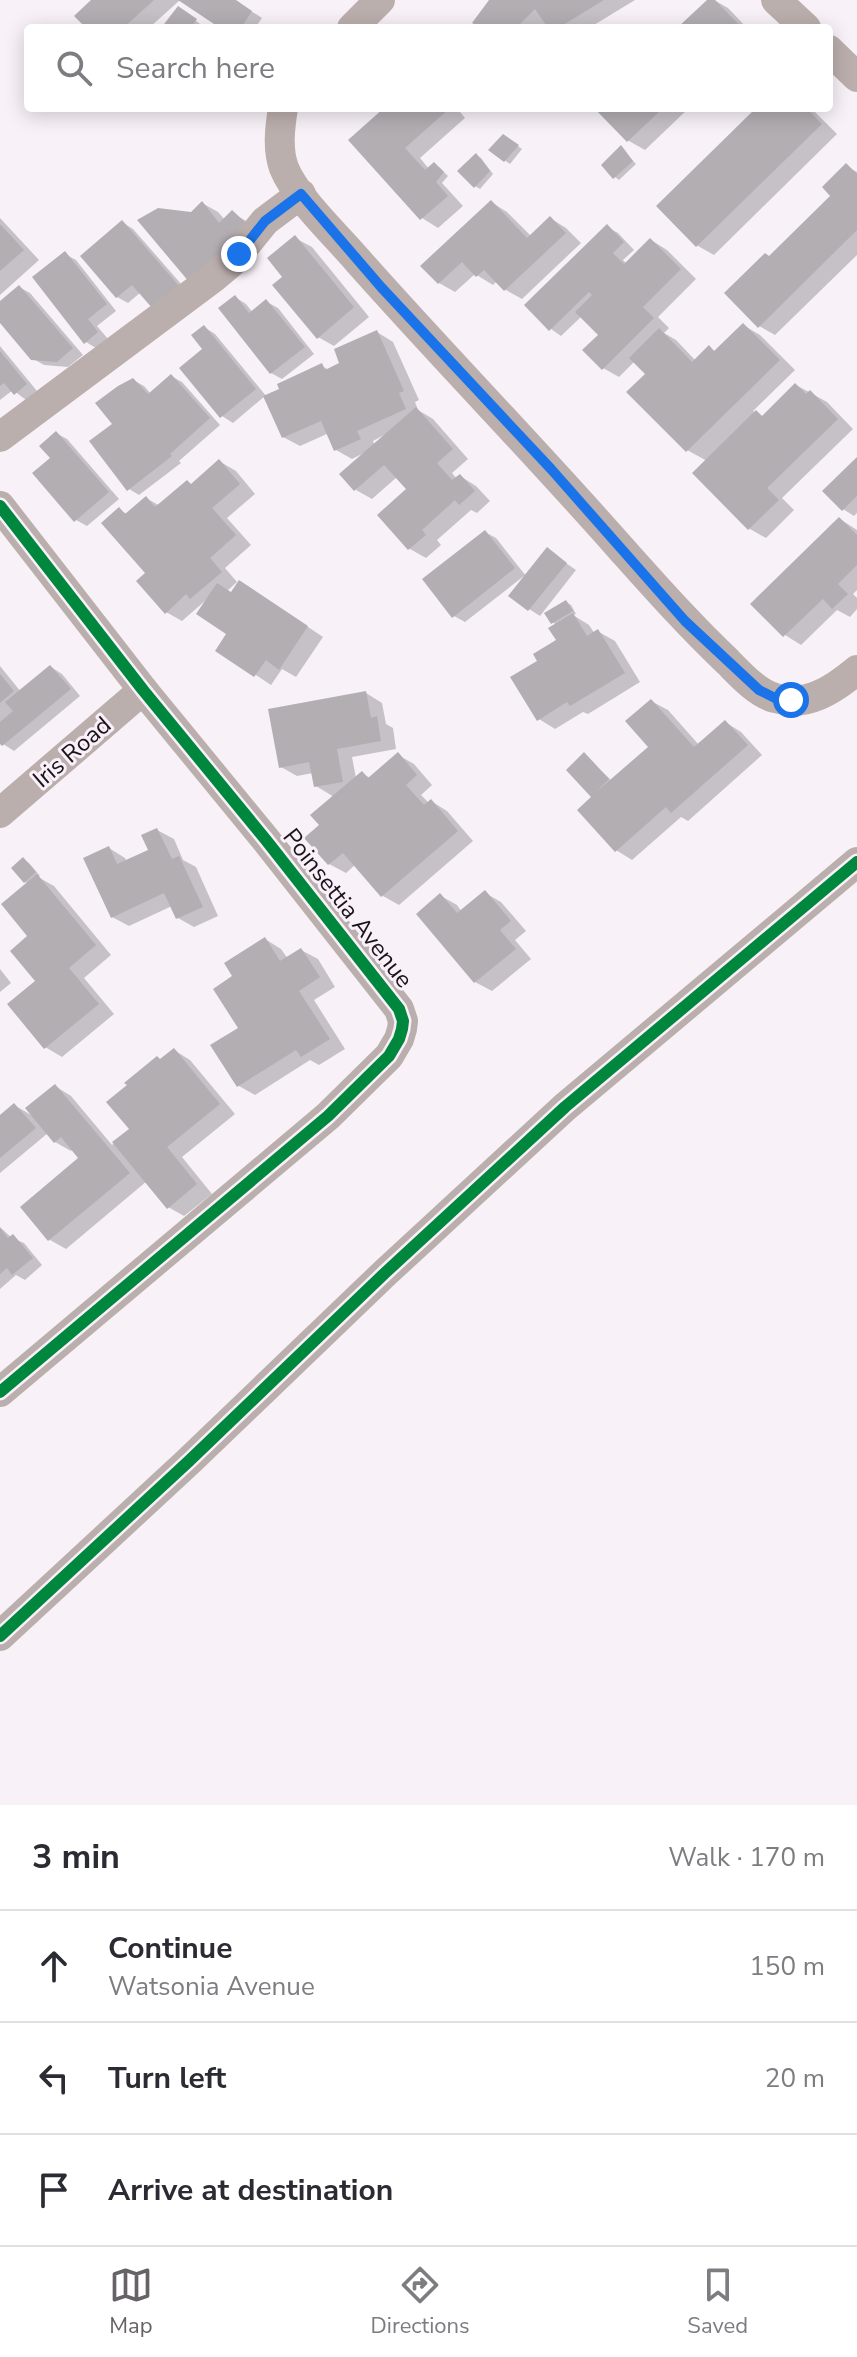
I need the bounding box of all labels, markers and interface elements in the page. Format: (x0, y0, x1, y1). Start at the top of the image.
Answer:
search box (24, 24, 833, 112)
icon: search (52, 46, 96, 90)
text: Search here (116, 48, 275, 89)
route end (221, 236, 257, 272)
route start (773, 682, 809, 718)
street label: Iris Road (26, 709, 118, 795)
street label: Poinsettia Avenue (276, 822, 420, 994)
text: 3 min (32, 1834, 120, 1880)
text: Walk · 170 m (668, 1840, 825, 1875)
text: Continue (108, 1928, 233, 1969)
icon: ahead (32, 1944, 76, 1988)
text: 150 m (749, 1949, 825, 1984)
text: Watsonia Avenue (108, 1969, 315, 2004)
icon: left (32, 2056, 76, 2100)
text: Turn left (108, 2058, 226, 2099)
text: 20 m (765, 2061, 825, 2096)
icon: arrive (32, 2168, 76, 2212)
text: Arrive at destination (108, 2170, 393, 2211)
tab: Map (109, 2263, 153, 2341)
tab: Directions (371, 2263, 470, 2341)
tab: Saved (687, 2263, 748, 2341)

